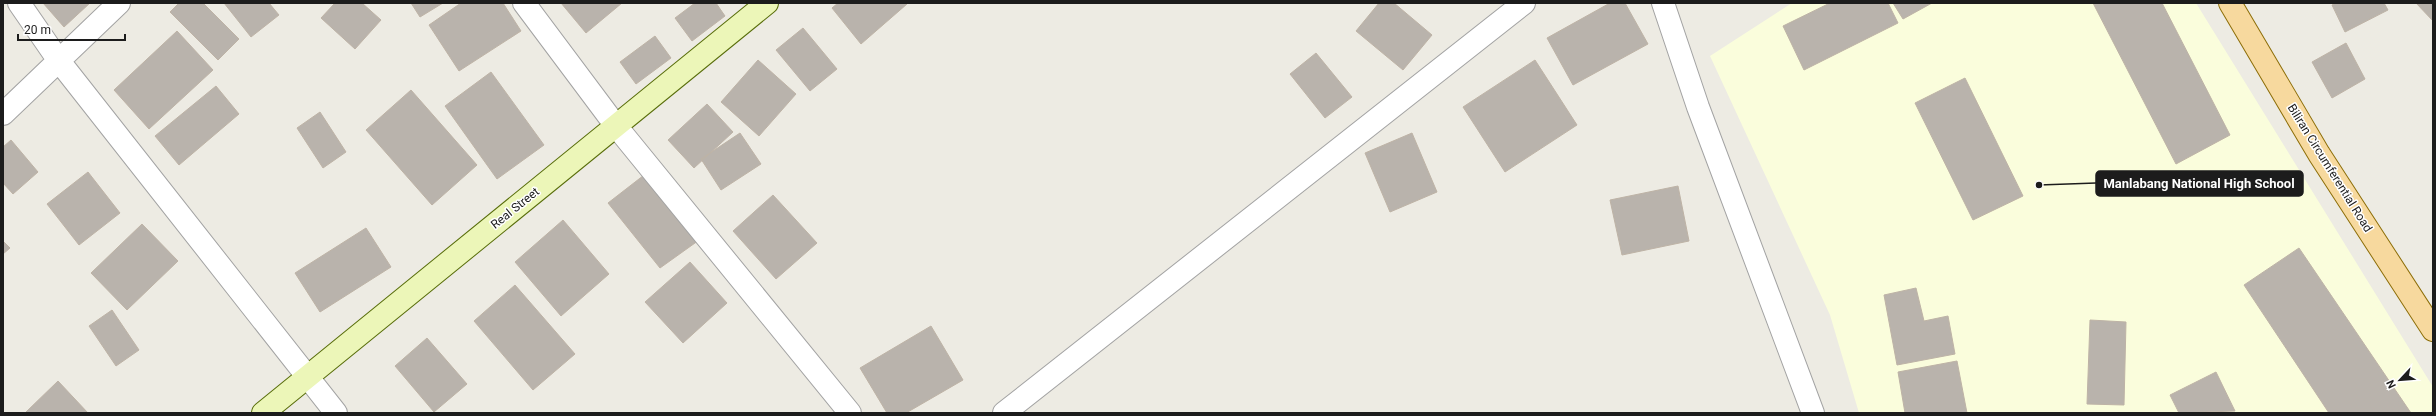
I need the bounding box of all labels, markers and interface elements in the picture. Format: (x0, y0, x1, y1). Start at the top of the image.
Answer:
scale bar (18, 16, 125, 42)
text: 20 m (24, 23, 51, 37)
street label: Biliran Circumferential Road (2285, 101, 2375, 235)
callout: Manlabang National High School (2096, 171, 2303, 196)
text: Manlabang National High School (2103, 176, 2295, 191)
street label: Real Street (488, 184, 542, 232)
north arrow (2380, 360, 2420, 400)
text: N (2384, 378, 2399, 391)

